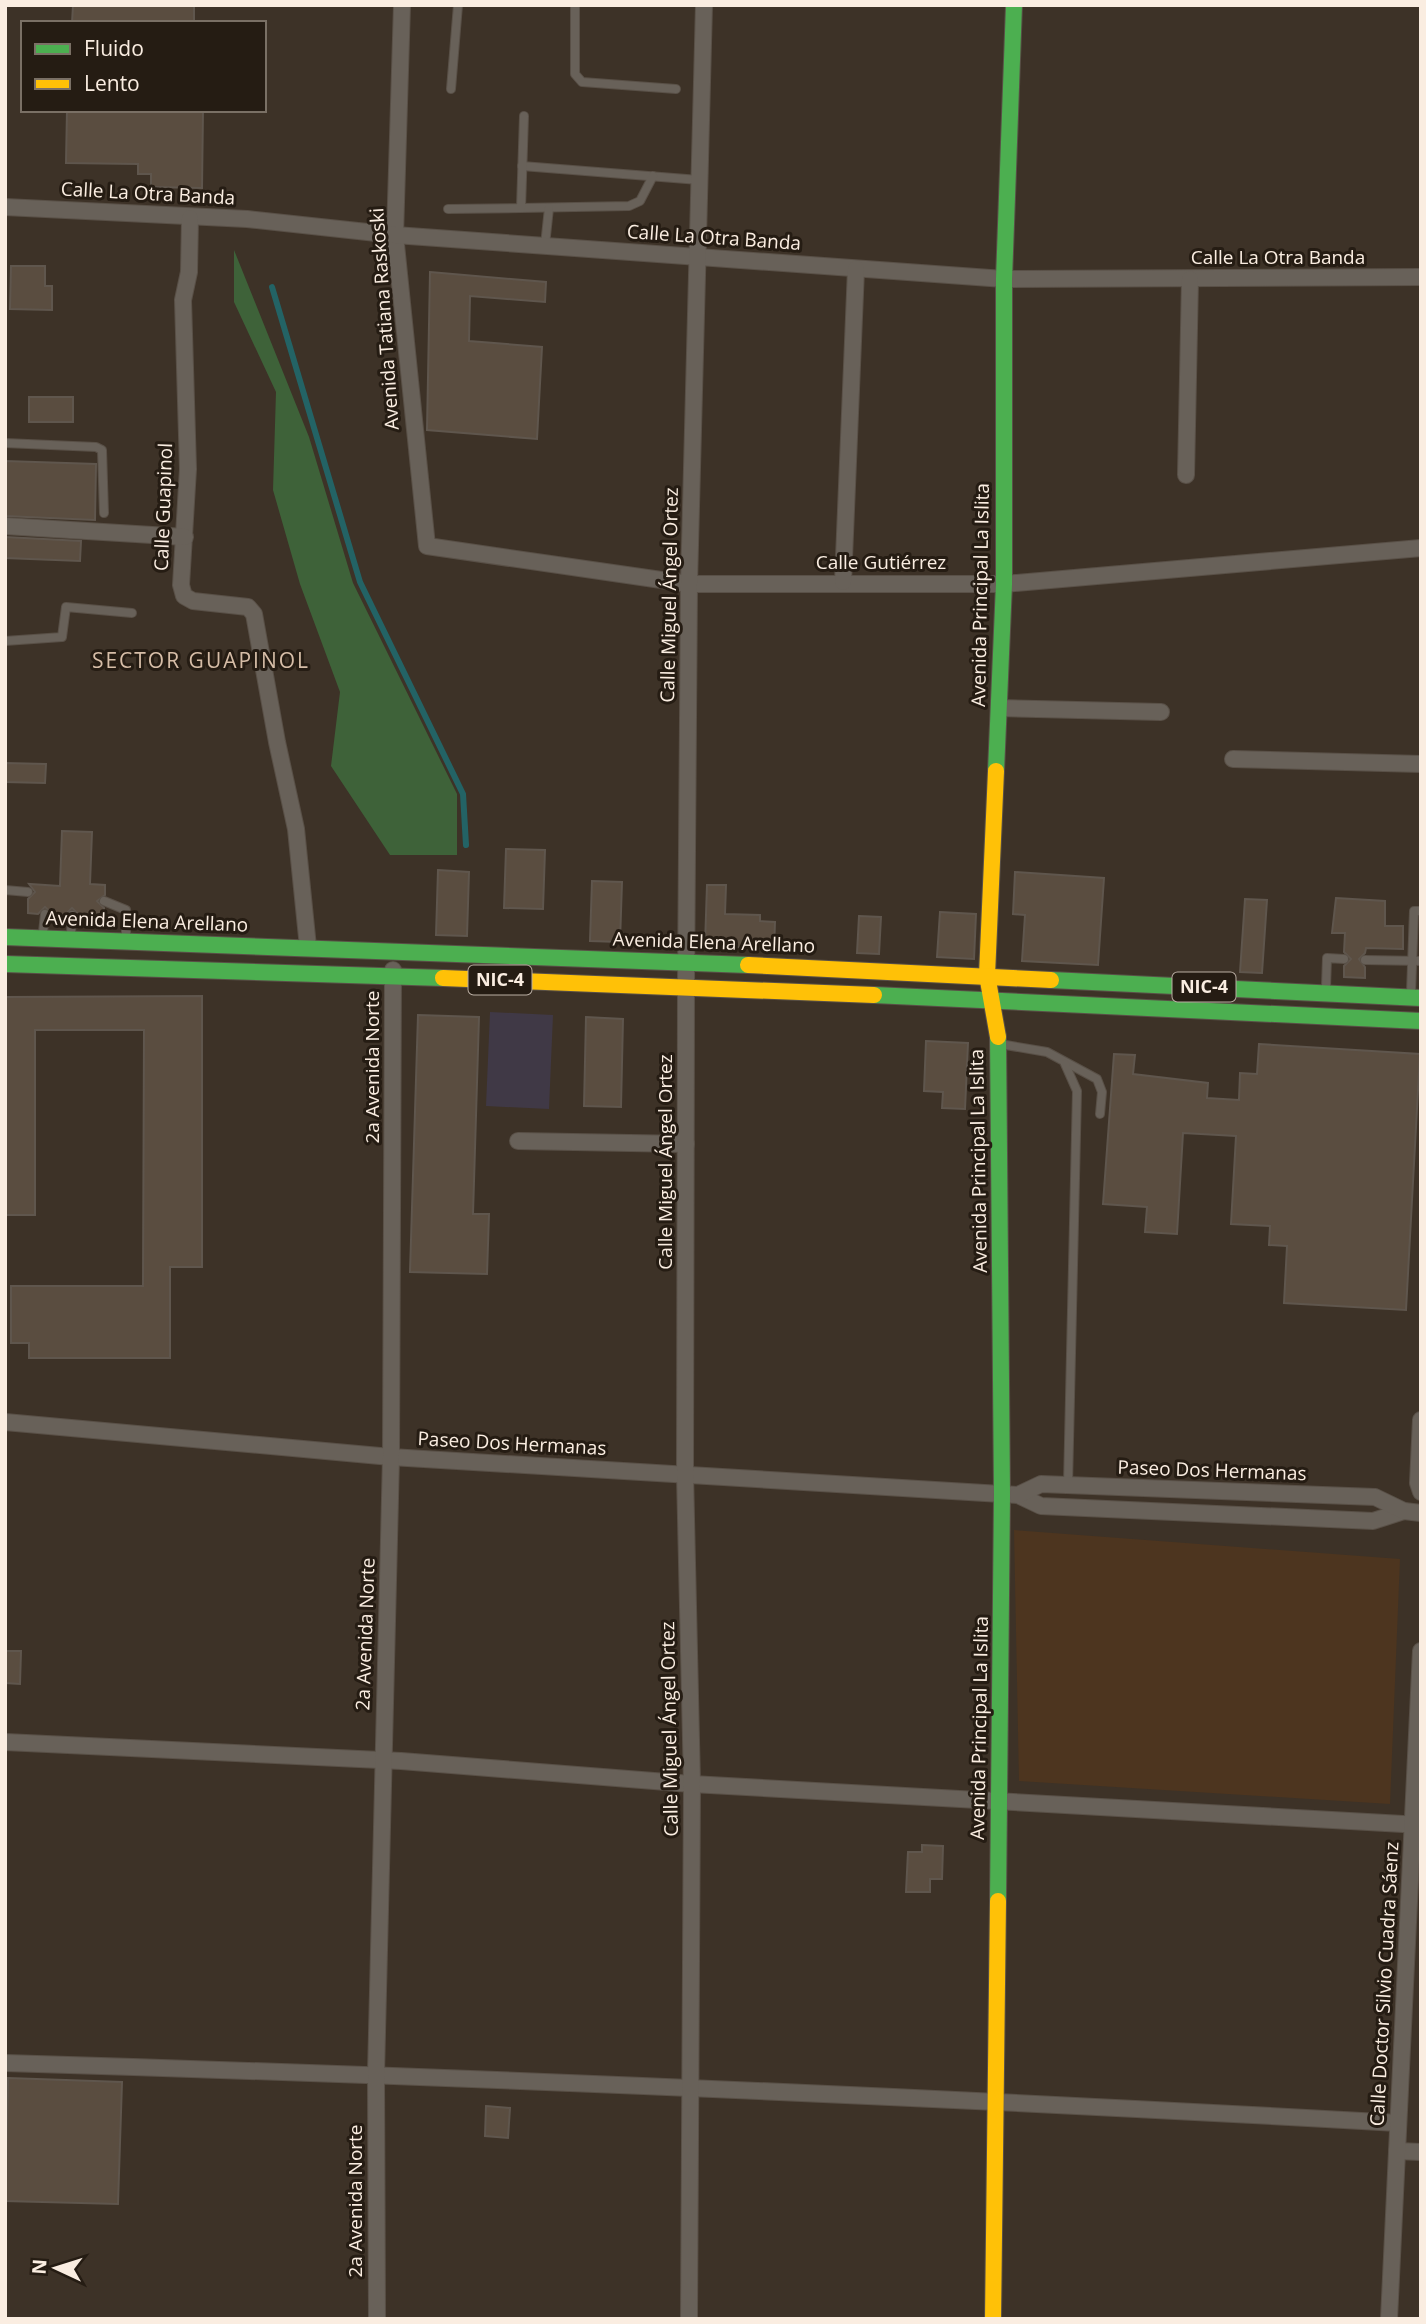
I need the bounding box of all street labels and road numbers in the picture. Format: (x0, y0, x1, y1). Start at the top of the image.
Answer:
street label: Calle La Otra Banda (60, 175, 236, 211)
street label: Avenida Tatiana Raskoski (363, 207, 405, 431)
street label: Calle La Otra Banda (626, 218, 802, 256)
street label: Calle La Otra Banda (1191, 244, 1365, 270)
street label: Calle Guapinol (148, 443, 178, 571)
street label: Avenida Principal La Islita (965, 483, 995, 707)
street label: Calle Miguel Ángel Ortez (654, 487, 684, 703)
street label: Calle Gutiérrez (816, 549, 946, 575)
street label: Avenida Elena Arellano (45, 904, 249, 938)
street label: Avenida Elena Arellano (612, 925, 816, 959)
road number: NIC-4 (468, 965, 532, 995)
road number: NIC-4 (1172, 972, 1236, 1002)
street label: 2a Avenida Norte (359, 990, 385, 1144)
street label: Avenida Principal La Islita (963, 1049, 993, 1273)
street label: Calle Miguel Ángel Ortez (652, 1054, 678, 1270)
street label: Paseo Dos Hermanas (417, 1425, 607, 1461)
street label: Paseo Dos Hermanas (1117, 1454, 1307, 1486)
street label: 2a Avenida Norte (349, 1557, 381, 1711)
street label: Avenida Principal La Islita (964, 1616, 994, 1840)
street label: Calle Miguel Ángel Ortez (654, 1621, 684, 1837)
street label: Calle Doctor Silvio Cuadra Sáenz (1364, 1841, 1404, 2127)
street label: 2a Avenida Norte (342, 2124, 368, 2278)

